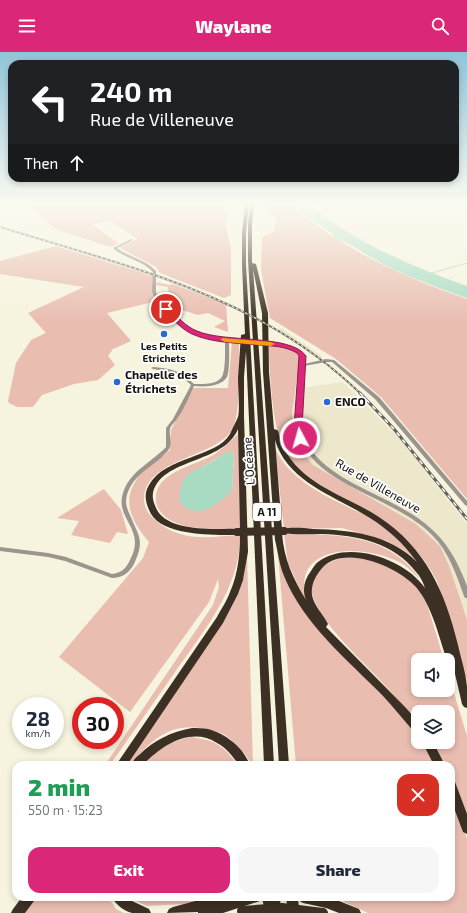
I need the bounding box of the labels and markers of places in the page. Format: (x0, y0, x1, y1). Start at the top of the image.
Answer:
pin (149, 292, 183, 326)
marker: Les Petits Etrichets (159, 329, 169, 339)
place label: Les Petits Etrichets (141, 340, 187, 364)
place label: Chapelle des Étrichets (125, 367, 198, 395)
marker: Chapelle des Étrichets (112, 377, 122, 387)
place label: ENCO (335, 394, 366, 408)
marker: ENCO (322, 397, 332, 407)

